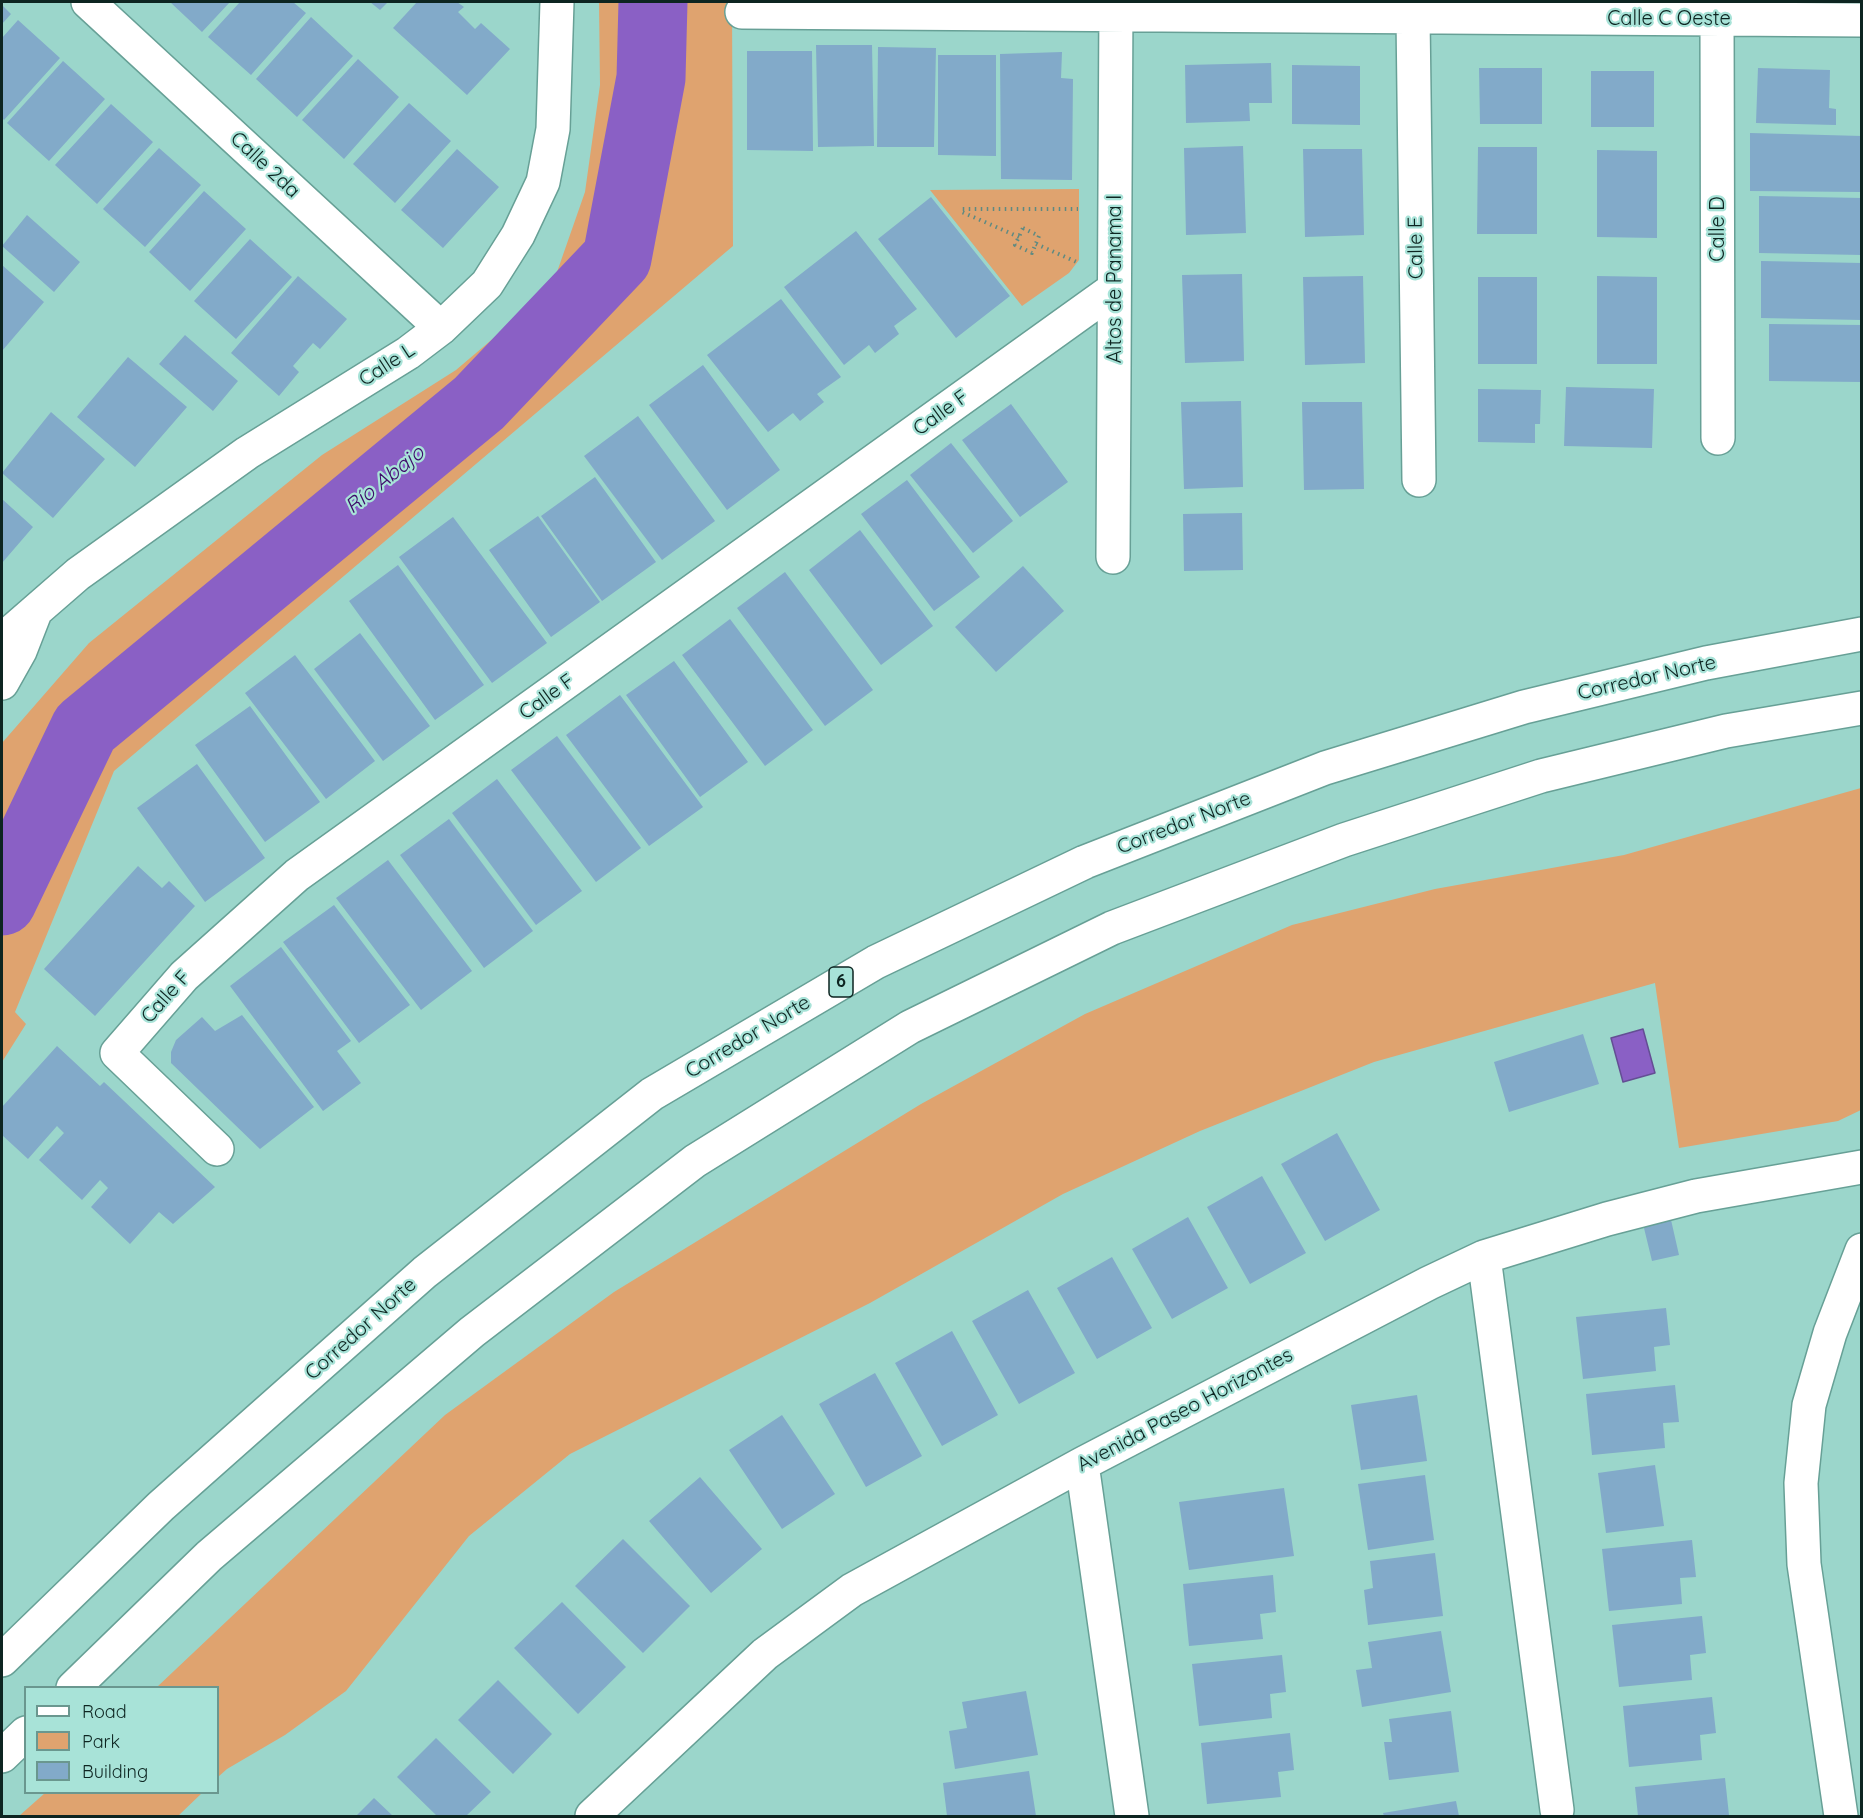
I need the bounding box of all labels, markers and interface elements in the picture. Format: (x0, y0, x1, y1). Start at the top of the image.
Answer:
street label: Calle C Oeste (1607, 7, 1731, 31)
street label: Calle 2da (225, 127, 305, 203)
street label: Altos de Panama I (1103, 195, 1127, 363)
street label: Calle D (1706, 196, 1730, 262)
street label: Calle E (1403, 217, 1429, 279)
street label: Calle L (355, 338, 419, 392)
street label: Calle F (909, 385, 973, 441)
water label: Río Abajo (340, 441, 430, 519)
street label: Corredor Norte (1576, 650, 1718, 706)
street label: Calle F (515, 669, 579, 725)
street label: Corredor Norte (1114, 787, 1254, 859)
street label: Calle F (136, 966, 196, 1028)
road number: 6 (829, 967, 853, 997)
street label: Corredor Norte (681, 990, 815, 1084)
street label: Corredor Norte (301, 1273, 421, 1385)
street label: Avenida Paseo Horizontes (1073, 1343, 1297, 1477)
legend (24, 1686, 219, 1794)
text: Road (82, 1700, 127, 1723)
text: Park (82, 1730, 120, 1753)
text: Building (82, 1760, 148, 1783)

